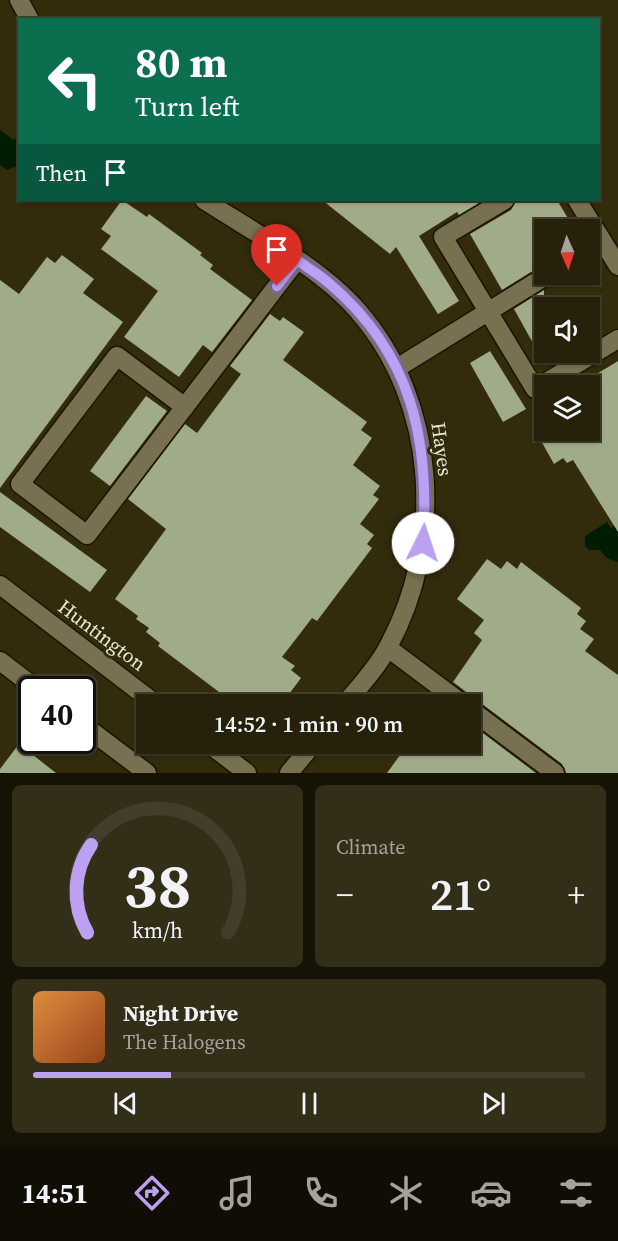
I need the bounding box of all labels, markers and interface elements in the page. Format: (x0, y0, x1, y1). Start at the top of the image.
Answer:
text: 80 m (135, 33, 228, 91)
icon: left (36, 42, 114, 120)
text: Turn left (135, 88, 239, 125)
icon: arrive (99, 156, 132, 189)
text: Then (36, 158, 87, 188)
north arrow (534, 219, 600, 285)
map controls (534, 219, 600, 441)
pin (251, 224, 302, 286)
icon: arrive (260, 233, 293, 266)
button: sound (534, 297, 600, 363)
button: layers (534, 375, 600, 441)
street label: Hayes (424, 420, 460, 478)
position arrow (391, 511, 455, 575)
street label: Huntington (52, 593, 152, 677)
speed limit sign: 40 (18, 676, 96, 754)
text: 14:52 · 1 min · 90 m (214, 709, 403, 739)
text: Climate (336, 833, 405, 861)
text: 38 (124, 842, 191, 928)
text: 21° (430, 863, 491, 925)
text: − (336, 872, 354, 917)
text: + (568, 872, 585, 917)
text: km/h (132, 916, 183, 945)
text: Night Drive (123, 998, 238, 1028)
text: The Halogens (123, 1028, 246, 1056)
icon: previous (109, 1087, 142, 1120)
icon: pause (293, 1087, 326, 1120)
icon: next (477, 1087, 510, 1120)
icon: directions (131, 1172, 173, 1214)
icon: music (216, 1172, 258, 1214)
icon: phone (300, 1172, 342, 1214)
icon: climate (385, 1172, 427, 1214)
icon: car (470, 1172, 512, 1214)
icon: filters (555, 1172, 597, 1214)
text: 14:51 (21, 1175, 88, 1212)

